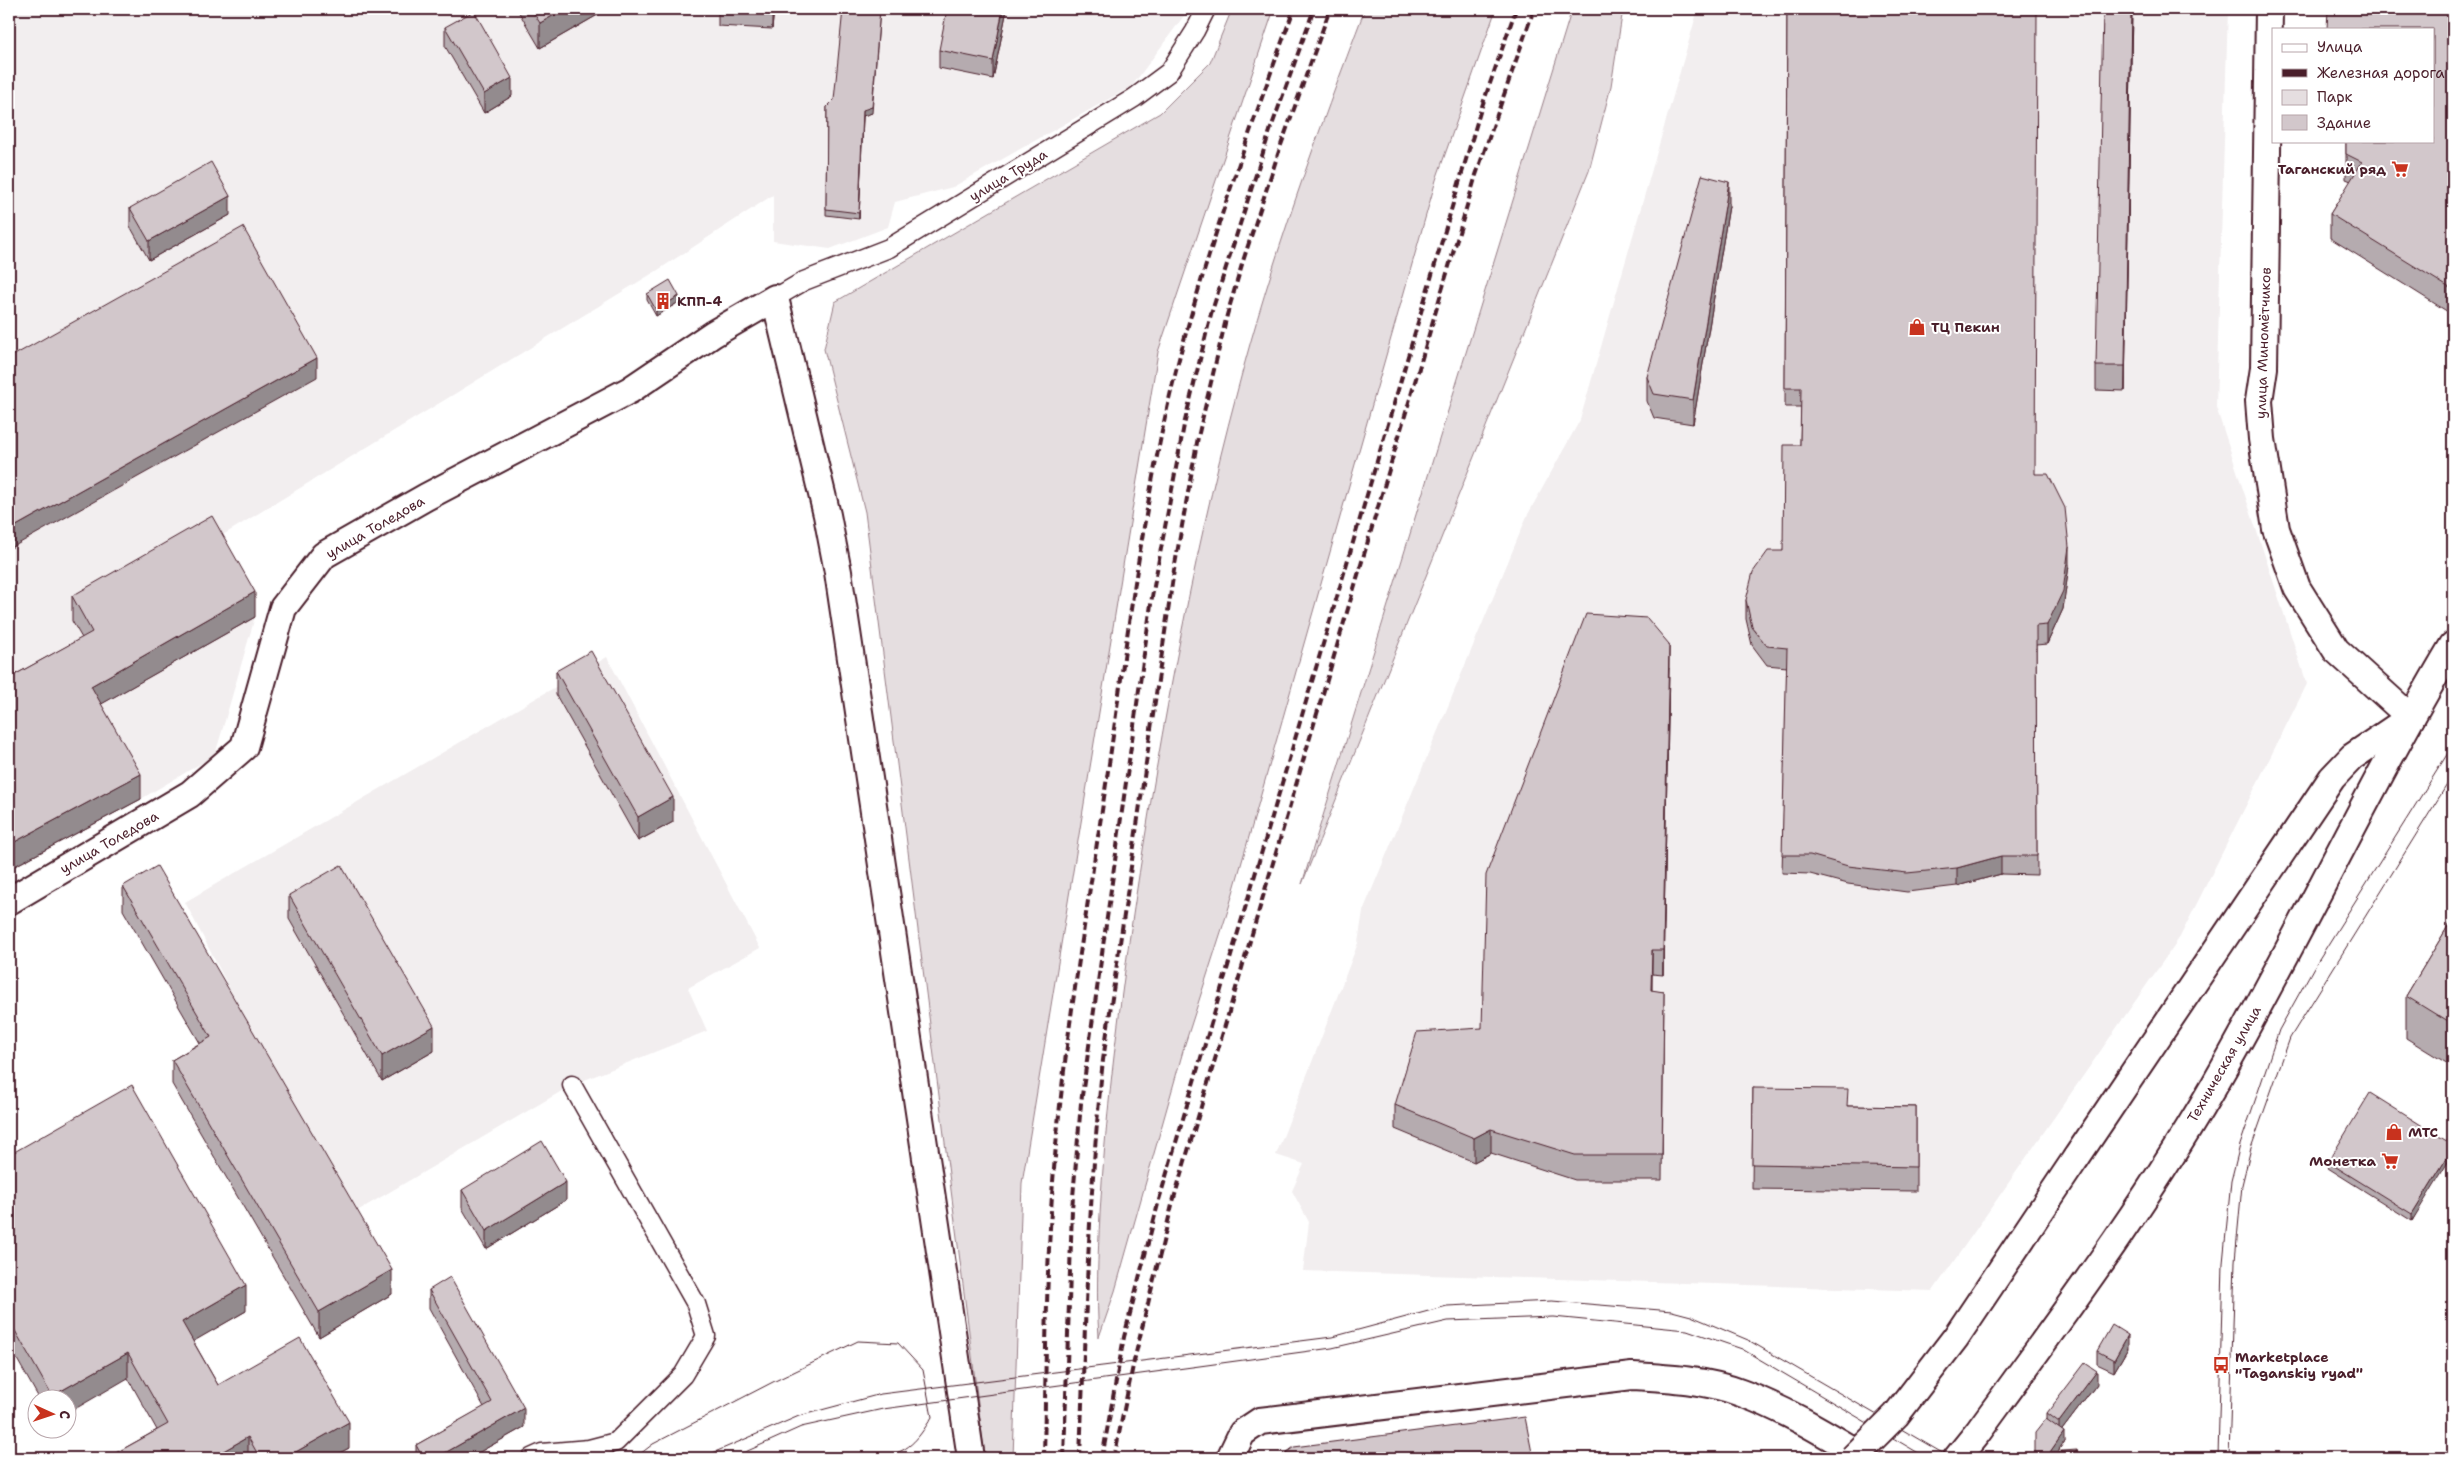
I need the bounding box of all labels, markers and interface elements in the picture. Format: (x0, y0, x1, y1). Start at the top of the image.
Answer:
legend (2272, 28, 2434, 142)
text: Улица (2317, 37, 2363, 57)
text: Железная дорога (2317, 63, 2445, 83)
text: Парк (2317, 87, 2353, 107)
text: Здание (2317, 113, 2371, 133)
street label: улица Труда (966, 145, 1050, 205)
supermarket icon: Таганский ряд (2390, 159, 2410, 179)
place label: Таганский ряд (2278, 160, 2386, 178)
street label: улица Миномётчиков (2251, 267, 2275, 419)
building icon: КПП-4 (653, 291, 673, 311)
place label: КПП-4 (677, 292, 722, 310)
shop icon: ТЦ Пекин (1907, 317, 1927, 337)
place label: ТЦ Пекин (1931, 318, 2000, 336)
street label: улица Толедова (323, 491, 428, 562)
street label: улица Толедова (57, 806, 162, 877)
street label: Техническая улица (2183, 1002, 2265, 1126)
shop icon: МТС (2384, 1122, 2404, 1142)
place label: МТС (2408, 1123, 2438, 1141)
supermarket icon: Монетка (2380, 1151, 2400, 1171)
place label: Монетка (2309, 1152, 2376, 1170)
place label: Marketplace "Taganskiy ryad" (2235, 1348, 2363, 1382)
bus stop icon: Marketplace "Taganskiy ryad" (2211, 1355, 2231, 1375)
north arrow (28, 1390, 78, 1440)
text: С (56, 1410, 74, 1419)

